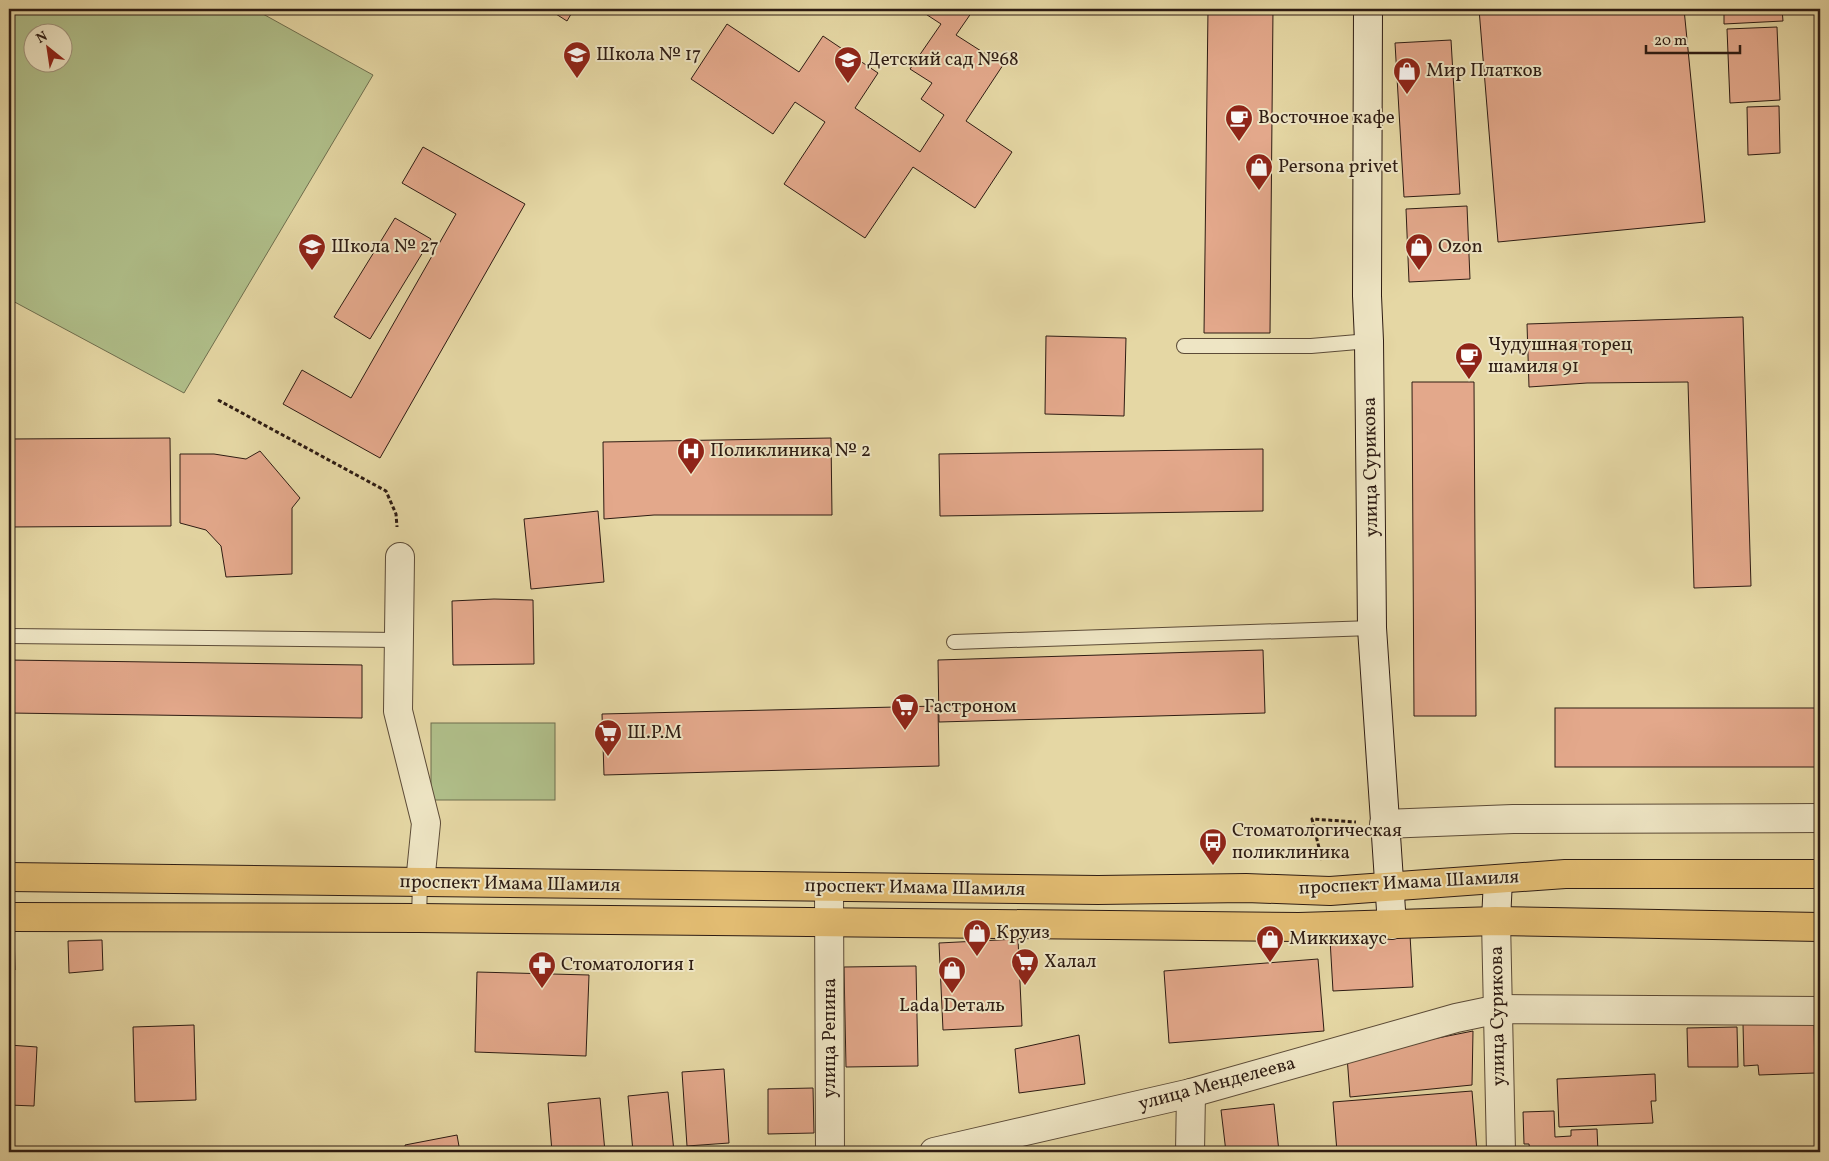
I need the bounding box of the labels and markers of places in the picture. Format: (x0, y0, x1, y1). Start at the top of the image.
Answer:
school or university icon: Школа № 17 (562, 40, 592, 79)
place label: Школа № 17 (596, 42, 701, 68)
school or university icon: Детский сад №68 (833, 45, 863, 84)
place label: Детский сад №68 (867, 47, 1019, 73)
shop icon: Мир Платков (1392, 56, 1422, 95)
place label: Мир Платков (1426, 58, 1542, 84)
cafe icon: Восточное кафе (1224, 103, 1254, 142)
place label: Восточное кафе (1258, 105, 1395, 131)
shop icon: Persona privet (1244, 152, 1274, 191)
place label: Persona privet (1278, 154, 1399, 180)
school or university icon: Школа № 27 (297, 232, 327, 271)
shop icon: Ozon (1404, 232, 1434, 271)
place label: Школа № 27 (331, 234, 439, 260)
place label: Ozon (1438, 234, 1483, 260)
place label: Чудушная торец шамиля 91 (1488, 332, 1633, 380)
cafe icon: Чудушная торец шамиля 91 (1454, 341, 1484, 380)
hospital icon: Поликлиника № 2 (676, 436, 706, 475)
place label: Поликлиника № 2 (710, 438, 871, 464)
supermarket icon: Гастроном (890, 692, 920, 731)
place label: Гастроном (924, 694, 1017, 720)
supermarket icon: Ш.Р.М (593, 718, 623, 757)
place label: Ш.Р.М (627, 720, 682, 746)
place label: Стоматологическая поликлиника (1232, 818, 1402, 866)
bus stop icon: Стоматологическая поликлиника (1198, 827, 1228, 866)
shop icon: Круиз (962, 918, 992, 957)
place label: Круиз (996, 920, 1050, 946)
shop icon: Миккихаус (1255, 924, 1285, 963)
place label: Миккихаус (1289, 926, 1387, 952)
supermarket icon: Халал (1010, 947, 1040, 986)
place label: Халал (1044, 949, 1096, 975)
pharmacy icon: Стоматология 1 (527, 950, 557, 989)
place label: Стоматология 1 (561, 952, 695, 978)
shop icon: Lada Dеталь (937, 955, 967, 994)
place label: Lada Dеталь (899, 993, 1005, 1019)

